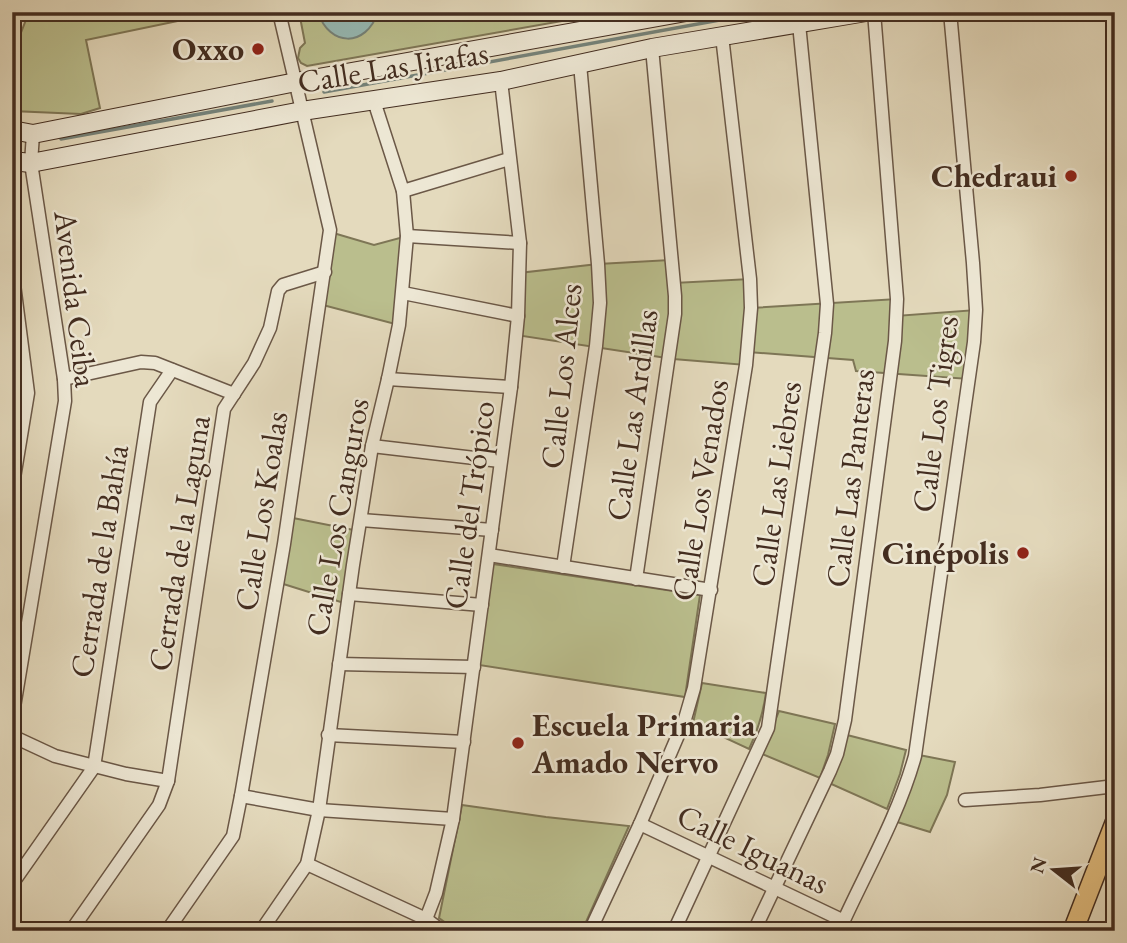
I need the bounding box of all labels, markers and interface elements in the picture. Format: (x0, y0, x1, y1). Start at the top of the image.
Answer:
place label: Oxxo (172, 28, 244, 70)
street label: Calle Las Jirafas (295, 31, 491, 103)
marker: Oxxo (250, 41, 266, 57)
place label: Chedraui (931, 155, 1058, 197)
marker: Chedraui (1063, 168, 1079, 184)
street label: Avenida Ceiba (44, 207, 108, 390)
street label: Calle Los Alces (530, 281, 592, 471)
street label: Calle Las Ardillas (596, 306, 668, 524)
street label: Calle Los Tigres (902, 313, 968, 515)
street label: Calle Las Panteras (816, 366, 884, 590)
street label: Calle Los Venados (662, 376, 738, 604)
street label: Calle Las Liebres (741, 379, 811, 589)
street label: Calle Los Canguros (295, 395, 379, 639)
street label: Calle del Trópico (434, 398, 504, 612)
street label: Calle Los Koalas (224, 408, 298, 614)
street label: Cerrada de la Laguna (138, 412, 220, 674)
street label: Cerrada de la Bahía (60, 441, 138, 680)
place label: Cinépolis (882, 532, 1009, 574)
marker: Cinépolis (1015, 545, 1031, 561)
place label: Escuela Primaria Amado Nervo (531, 704, 756, 783)
marker: Escuela Primaria Amado Nervo (510, 735, 526, 751)
street label: Calle Iguanas (670, 794, 836, 904)
north arrow (1018, 834, 1088, 904)
text: N (1024, 854, 1053, 876)

